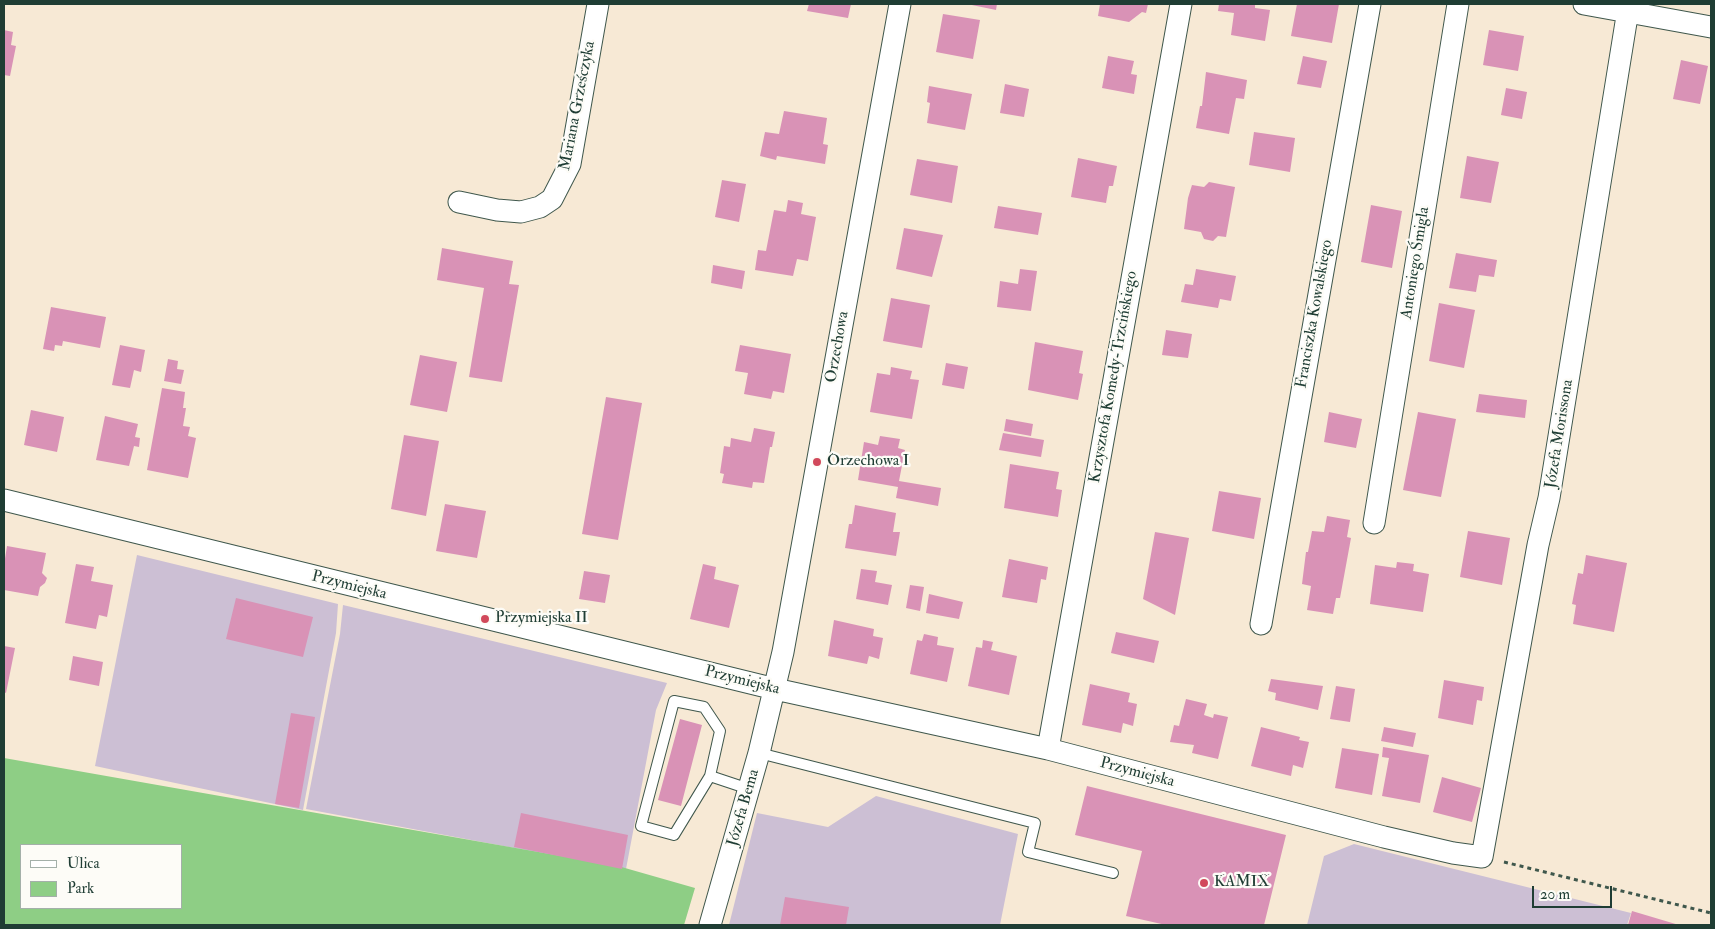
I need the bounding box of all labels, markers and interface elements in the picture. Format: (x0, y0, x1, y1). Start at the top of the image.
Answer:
street label: Mariana Grześczyka (556, 40, 600, 172)
street label: Antoniego Śmigla (1398, 206, 1434, 320)
street label: Franciszka Kowalskiego (1292, 238, 1338, 390)
street label: Krzysztofa Komedy-Trzcińskiego (1086, 270, 1142, 484)
street label: Orzechowa (822, 310, 854, 384)
street label: Józefa Morissona (1542, 378, 1578, 490)
place label: Orzechowa I (827, 452, 909, 472)
marker: Orzechowa I (811, 456, 823, 468)
street label: Przymiejska (310, 567, 388, 605)
place label: Przymiejska II (495, 609, 588, 629)
marker: Przymiejska II (479, 613, 491, 625)
street label: Przymiejska (703, 662, 781, 700)
street label: Przymiejska (1098, 754, 1176, 792)
street label: Józefa Bema (724, 767, 764, 849)
legend (20, 844, 182, 909)
text: Ulica (67, 854, 100, 873)
place label: KAMIX (1214, 873, 1270, 893)
scale bar (1535, 876, 1615, 908)
marker: KAMIX (1198, 877, 1210, 889)
text: Park (67, 879, 94, 898)
text: 20 m (1540, 885, 1570, 904)

